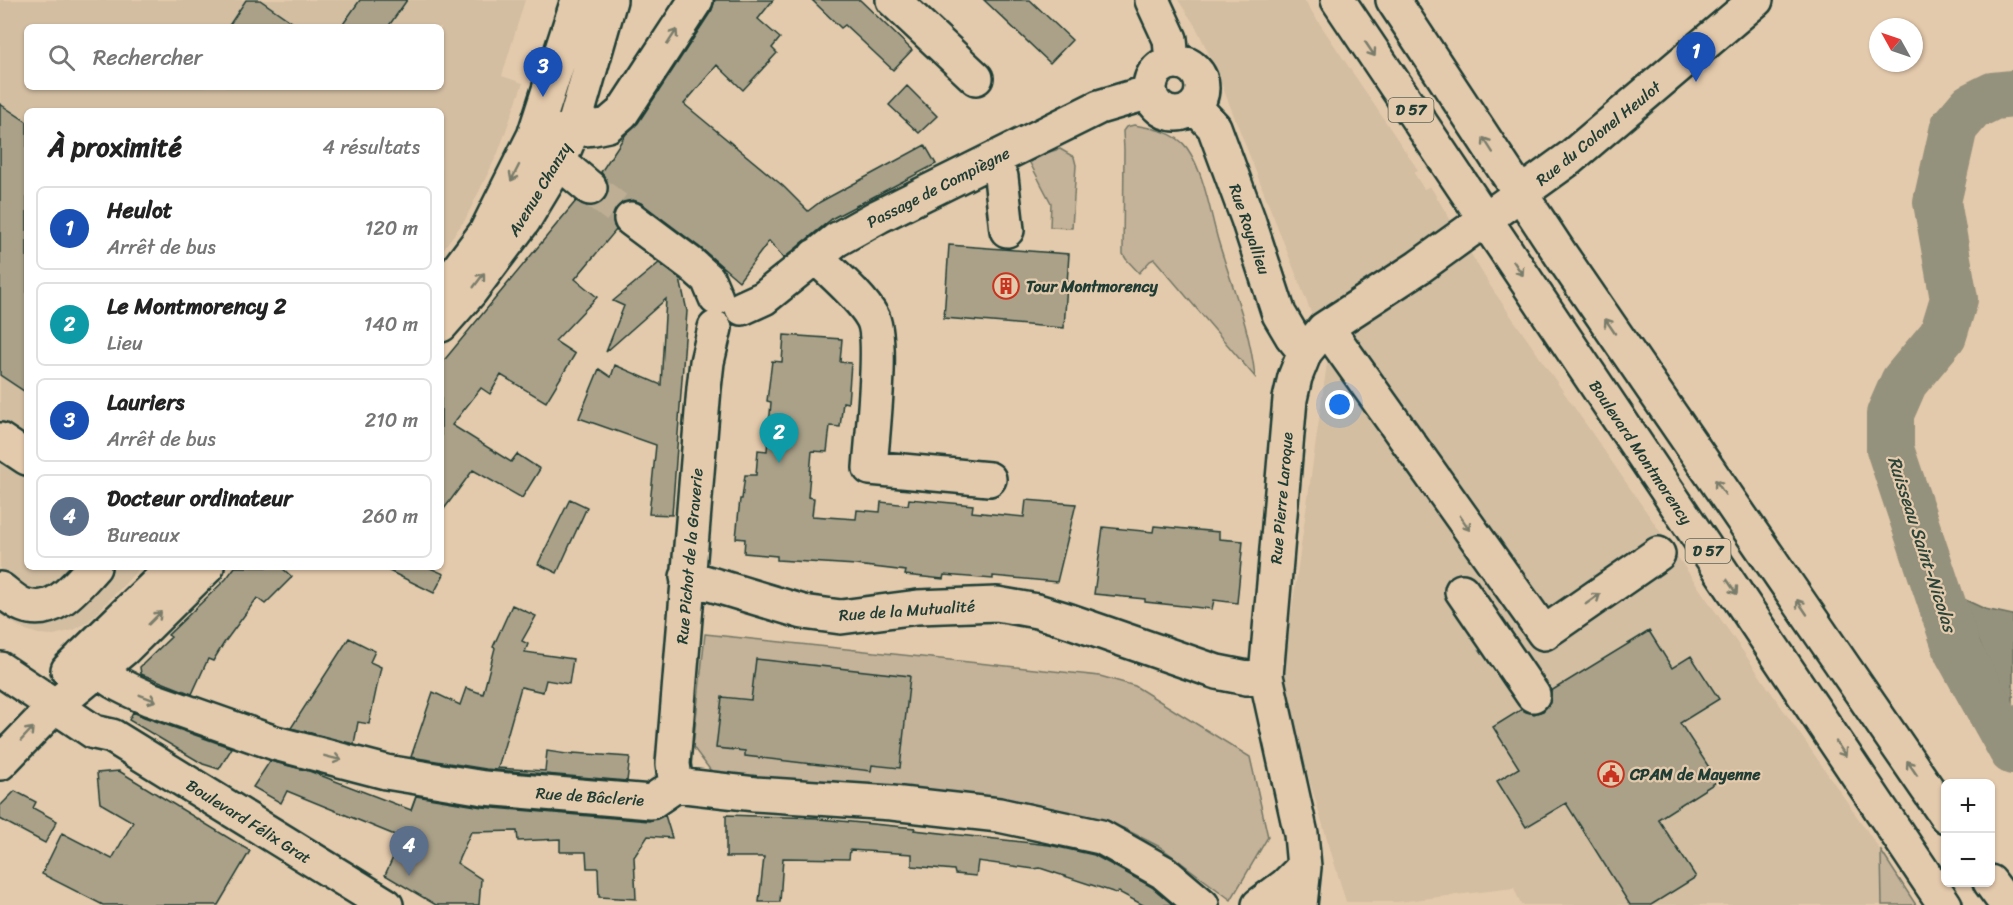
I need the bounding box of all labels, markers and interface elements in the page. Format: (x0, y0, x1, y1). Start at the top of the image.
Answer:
north arrow (1869, 18, 1923, 72)
search box (24, 24, 444, 90)
one-way arrow (666, 30, 678, 46)
pin: 1 (1676, 32, 1716, 82)
text: Rechercher (93, 38, 203, 77)
one-way arrow (1364, 40, 1376, 56)
icon: search (45, 41, 78, 74)
pin: 3 (524, 48, 562, 97)
street label: Rue du Colonel Heulot (1529, 73, 1668, 193)
road number: D 57 (1388, 98, 1434, 122)
text: À proximité (48, 124, 182, 170)
text: 4 résultats (322, 130, 420, 165)
street label: Avenue Chanzy (499, 136, 580, 243)
one-way arrow (1482, 137, 1495, 154)
street label: Passage de Compiègne (861, 139, 1015, 236)
one-way arrow (509, 164, 521, 182)
street label: Rue Royallieu (1220, 180, 1279, 279)
text: Heulot (107, 191, 172, 230)
text: 1 (65, 211, 74, 246)
text: 120 m (365, 211, 418, 246)
text: Arrêt de bus (107, 230, 216, 265)
one-way arrow (1511, 260, 1524, 277)
building icon: Tour Montmorency (991, 271, 1021, 301)
place label: Tour Montmorency (1026, 272, 1158, 301)
one-way arrow (472, 273, 485, 289)
text: Le Montmorency 2 (107, 287, 286, 326)
text: 2 (64, 307, 75, 342)
text: 140 m (364, 307, 418, 342)
one-way arrow (1604, 319, 1616, 335)
text: Lieu (107, 326, 143, 361)
street label: Boulevard Montmorency (1581, 374, 1701, 531)
text: Lauriers (107, 383, 184, 422)
your location (1325, 390, 1354, 419)
text: 3 (64, 403, 75, 438)
text: 210 m (365, 403, 418, 438)
pin: 2 (760, 414, 798, 463)
text: Arrêt de bus (107, 422, 216, 457)
street label: Rue Pierre Laroque (1261, 431, 1302, 565)
water label: Ruisseau Saint-Nicolas (1878, 452, 1966, 638)
street label: Rue Pichot de la Graverie (667, 467, 712, 645)
text: Docteur ordinateur (107, 479, 292, 518)
one-way arrow (1714, 480, 1726, 496)
text: 4 (63, 499, 76, 534)
text: 260 m (362, 499, 418, 534)
one-way arrow (1459, 514, 1471, 531)
text: Bureaux (107, 518, 180, 553)
road number: D 57 (1686, 539, 1730, 563)
one-way arrow (1726, 578, 1738, 595)
street label: Rue de la Mutualité (838, 591, 976, 630)
one-way arrow (1584, 593, 1601, 605)
one-way arrow (1796, 599, 1808, 615)
one-way arrow (148, 611, 163, 626)
one-way arrow (138, 693, 157, 704)
one-way arrow (20, 727, 34, 742)
one-way arrow (1835, 740, 1847, 756)
one-way arrow (323, 753, 342, 764)
public building icon: CPAM de Mayenne (1596, 759, 1626, 789)
place label: CPAM de Mayenne (1629, 760, 1761, 789)
one-way arrow (1906, 760, 1918, 776)
street label: Boulevard Félix Grat (180, 771, 317, 872)
street label: Rue de Bâclerie (535, 778, 645, 815)
map controls (1941, 779, 1995, 887)
button: + (1941, 779, 1995, 833)
pin: 4 (390, 826, 428, 876)
button: − (1941, 833, 1995, 887)

